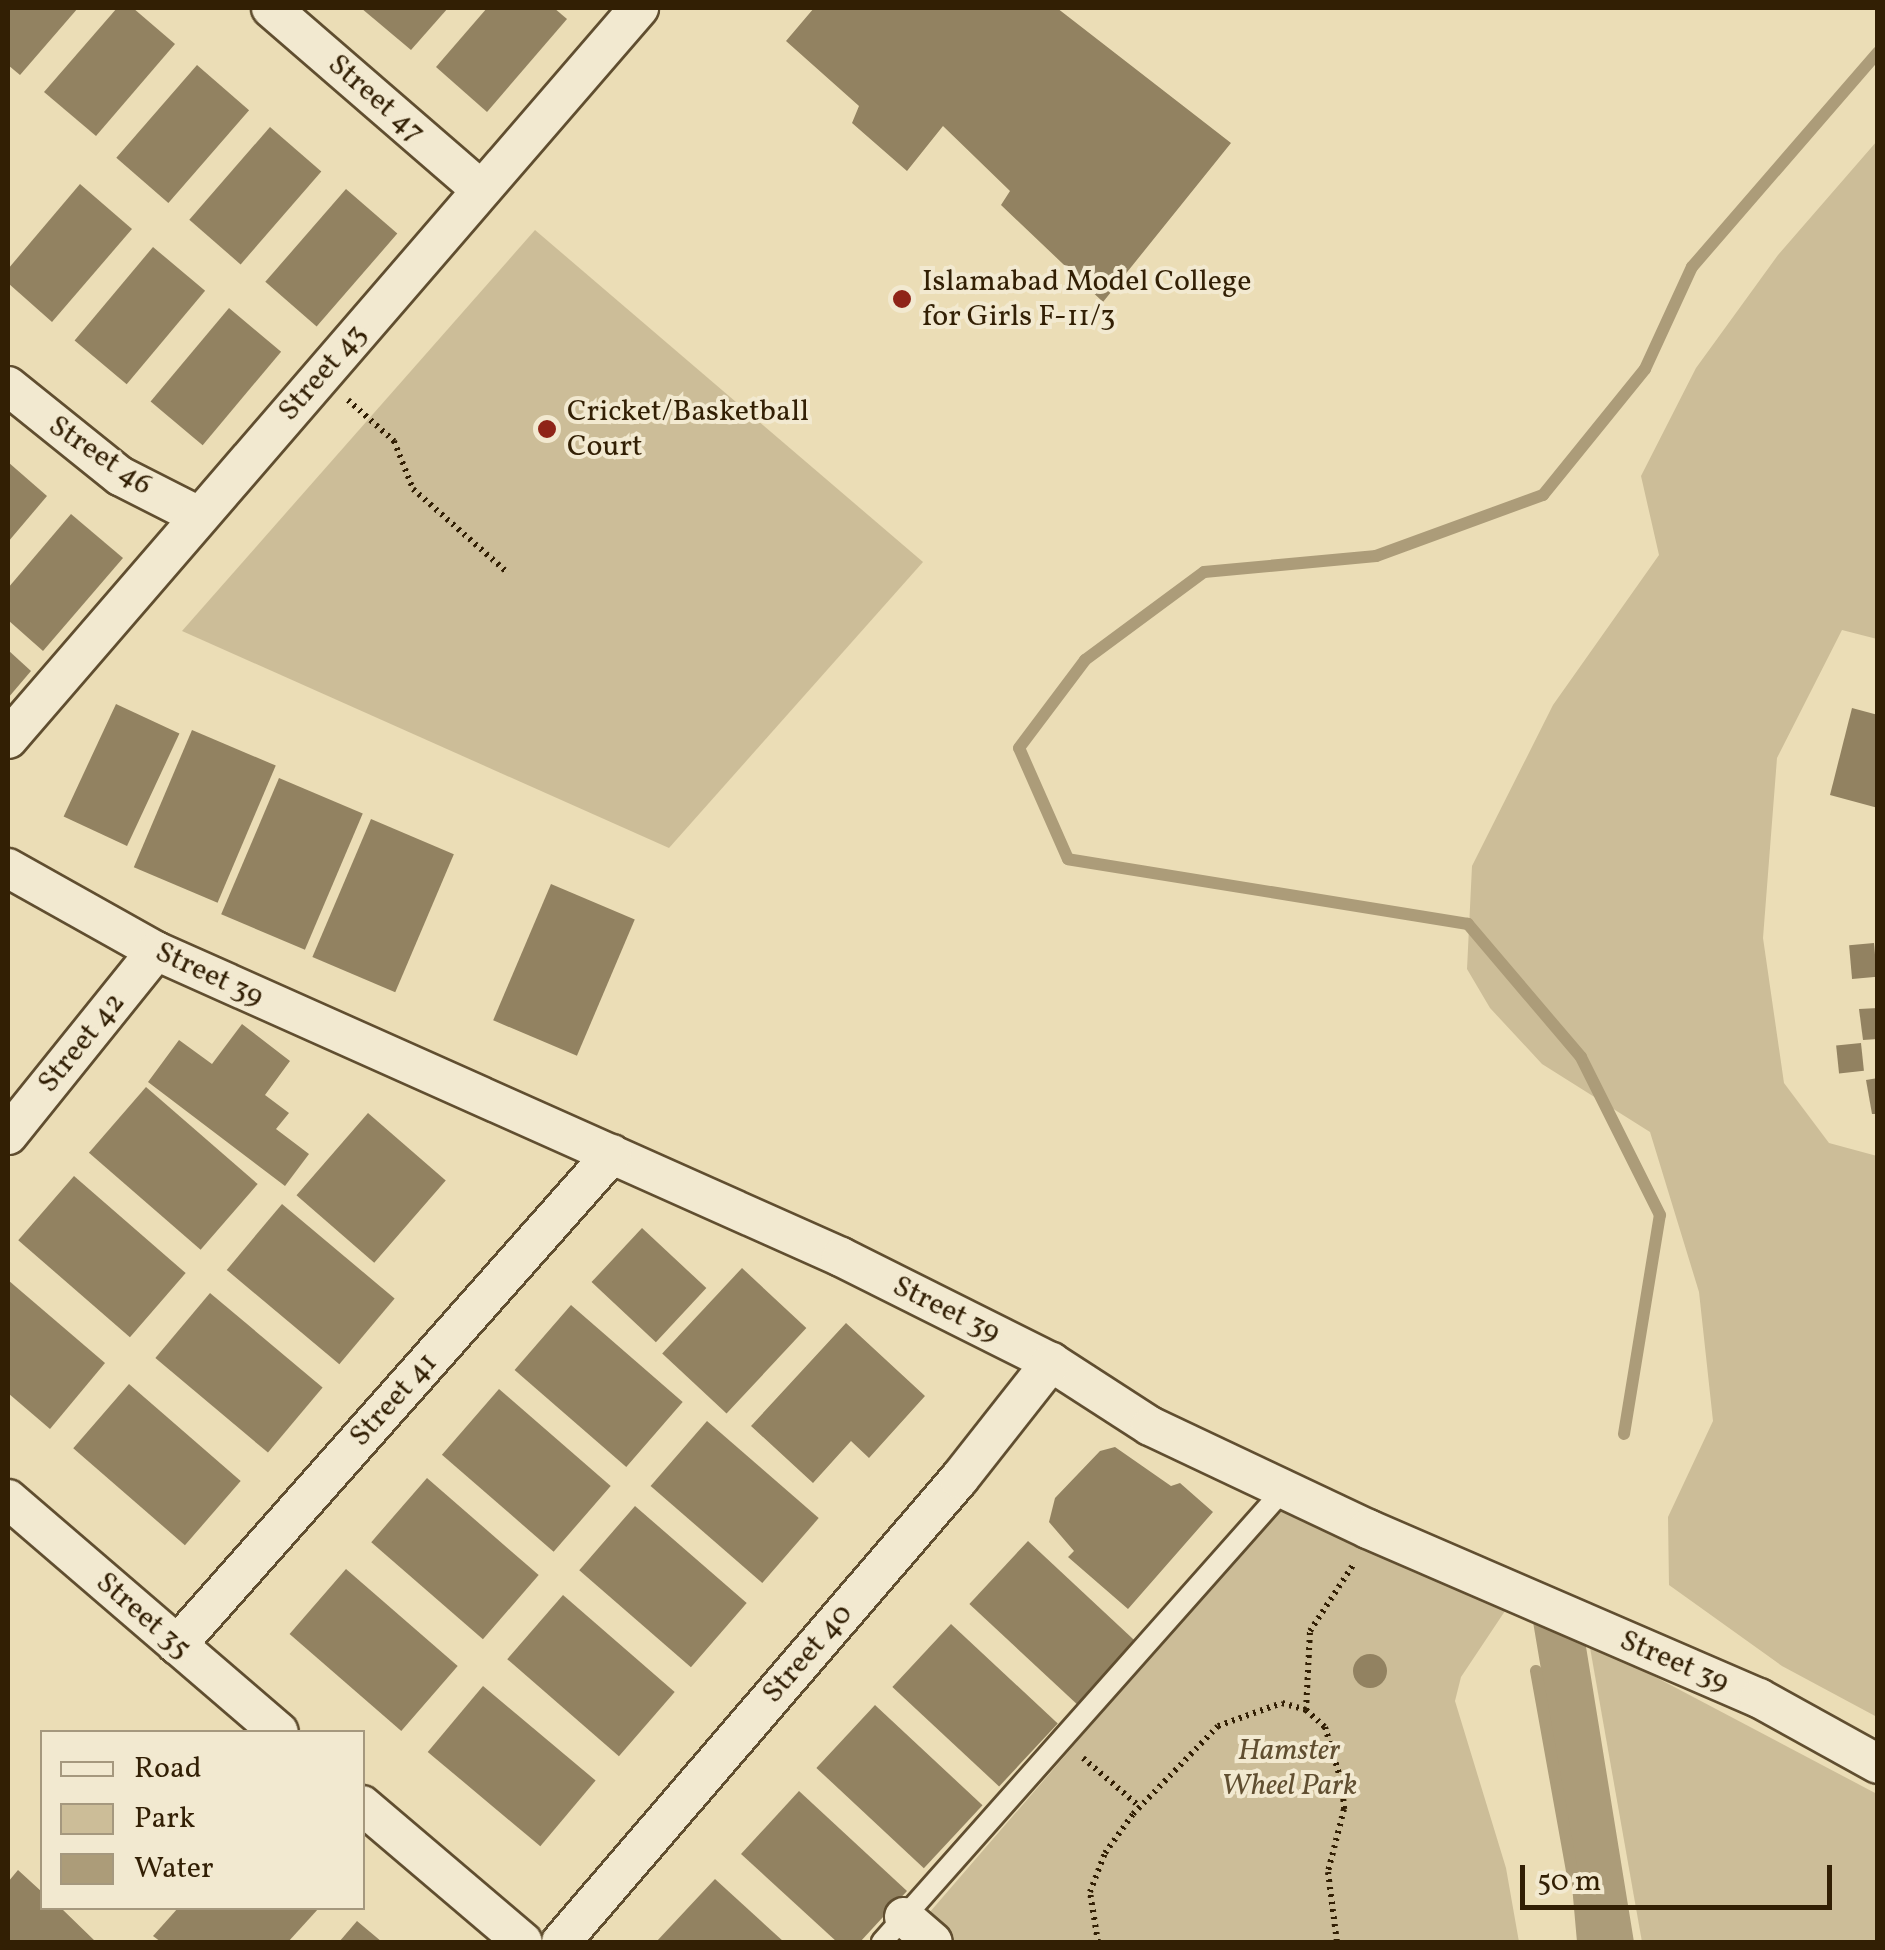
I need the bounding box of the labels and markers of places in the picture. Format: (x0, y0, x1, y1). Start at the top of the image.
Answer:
place label: Islamabad Model College for Girls F-11/3 (922, 264, 1251, 334)
marker: Islamabad Model College for Girls F-11/3 (891, 288, 913, 310)
place label: Cricket/Basketball Court (567, 394, 809, 464)
marker: Cricket/Basketball Court (536, 418, 558, 440)

